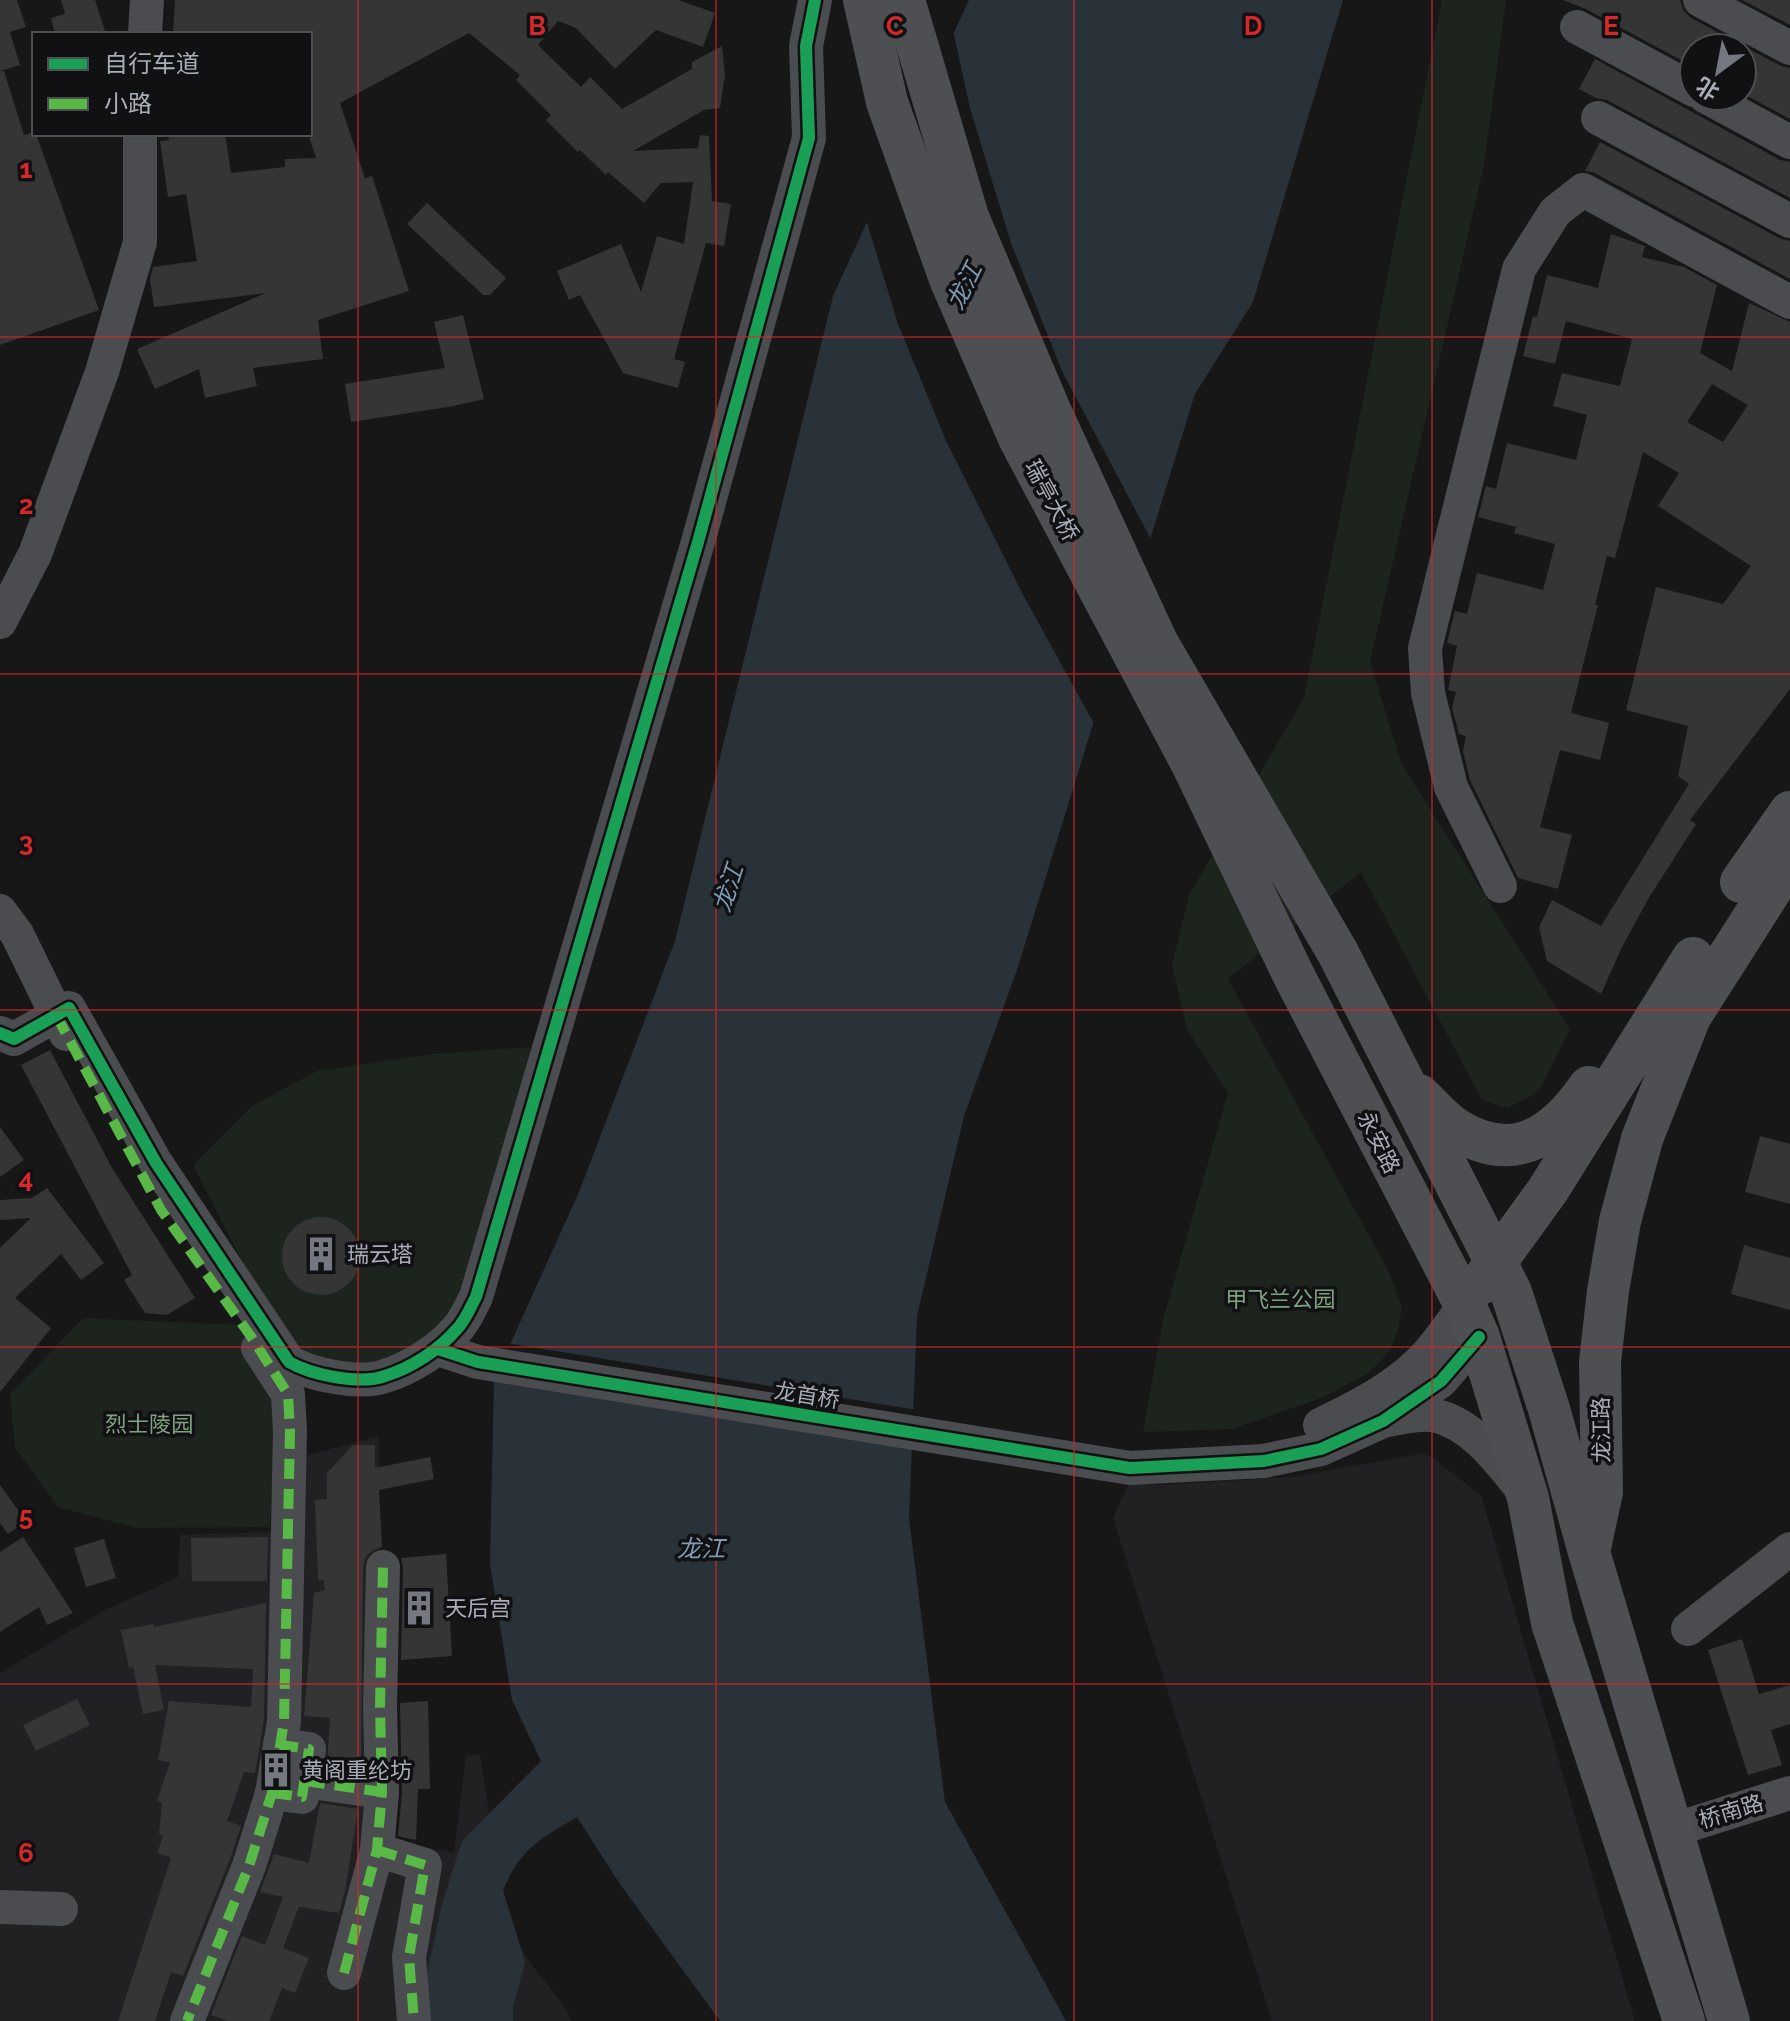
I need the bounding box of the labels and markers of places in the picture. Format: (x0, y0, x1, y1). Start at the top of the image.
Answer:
building icon: 瑞云塔 (302, 1235, 340, 1273)
place label: 瑞云塔 (347, 1241, 413, 1267)
building icon: 天后宫 (400, 1589, 438, 1627)
place label: 天后宫 (445, 1595, 511, 1621)
building icon: 黄阁重纶坊 (257, 1751, 295, 1789)
place label: 黄阁重纶坊 (302, 1757, 412, 1783)

